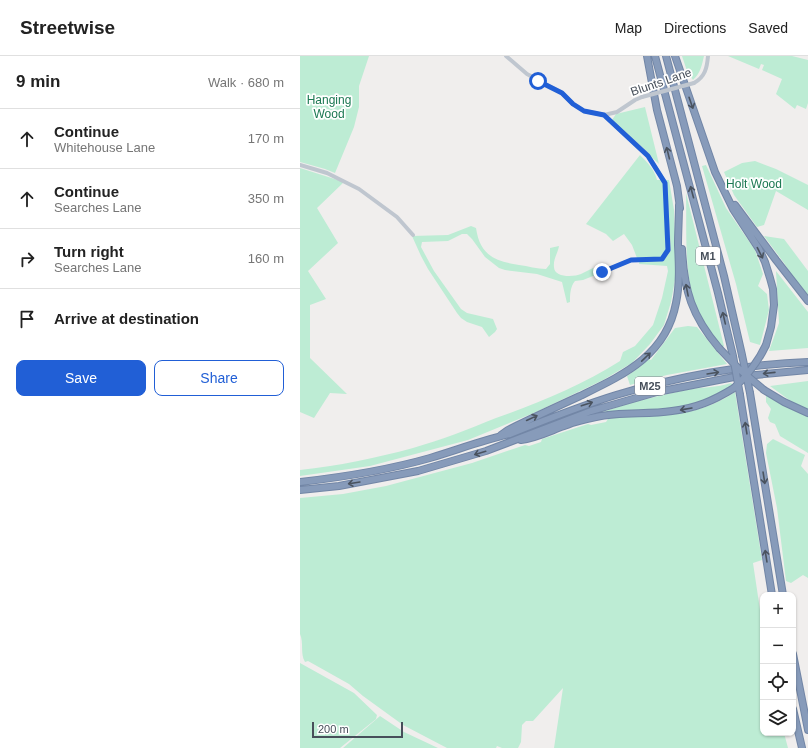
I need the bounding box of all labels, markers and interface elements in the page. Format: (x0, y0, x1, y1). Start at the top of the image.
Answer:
text: Streetwise (20, 17, 115, 38)
text: Map (615, 20, 642, 36)
text: Directions (664, 20, 726, 36)
text: Saved (748, 20, 788, 36)
street label: Blunts Lane (629, 65, 694, 99)
text: 9 min (16, 72, 60, 91)
route start (529, 72, 547, 90)
text: Walk · 680 m (208, 75, 284, 90)
park label: Hanging Wood (307, 93, 351, 121)
one-way arrow (688, 96, 696, 108)
text: Continue (54, 123, 119, 140)
icon: ahead (16, 128, 38, 150)
text: 170 m (248, 131, 284, 146)
text: Whitehouse Lane (54, 140, 155, 155)
one-way arrow (664, 147, 671, 160)
park label: Holt Wood (726, 177, 782, 191)
text: Continue (54, 183, 119, 200)
one-way arrow (687, 186, 695, 199)
icon: ahead (16, 188, 38, 210)
text: 350 m (248, 191, 284, 206)
text: Searches Lane (54, 200, 141, 215)
text: Turn right (54, 243, 124, 260)
one-way arrow (757, 246, 765, 258)
road number: M1 (696, 247, 720, 265)
icon: right (16, 248, 38, 270)
text: 160 m (248, 251, 284, 266)
text: Searches Lane (54, 260, 141, 275)
route end (593, 263, 611, 281)
one-way arrow (683, 284, 691, 297)
icon: arrive (16, 308, 38, 330)
text: Arrive at destination (54, 310, 199, 327)
one-way arrow (720, 312, 727, 325)
one-way arrow (641, 352, 651, 362)
button: Save (16, 360, 146, 396)
button: Share (154, 360, 284, 396)
one-way arrow (706, 369, 719, 377)
one-way arrow (763, 369, 776, 377)
road number: M25 (635, 377, 665, 395)
one-way arrow (581, 400, 593, 408)
one-way arrow (680, 405, 693, 413)
one-way arrow (526, 414, 538, 421)
one-way arrow (741, 422, 749, 435)
one-way arrow (474, 450, 487, 457)
one-way arrow (760, 471, 768, 484)
one-way arrow (348, 480, 361, 488)
one-way arrow (762, 550, 770, 563)
map controls (760, 592, 796, 736)
button: + (760, 592, 796, 628)
button: − (760, 628, 796, 664)
button: locate (760, 664, 796, 700)
button: layers (760, 700, 796, 736)
scale bar (312, 720, 403, 739)
text: 200 m (318, 723, 349, 735)

